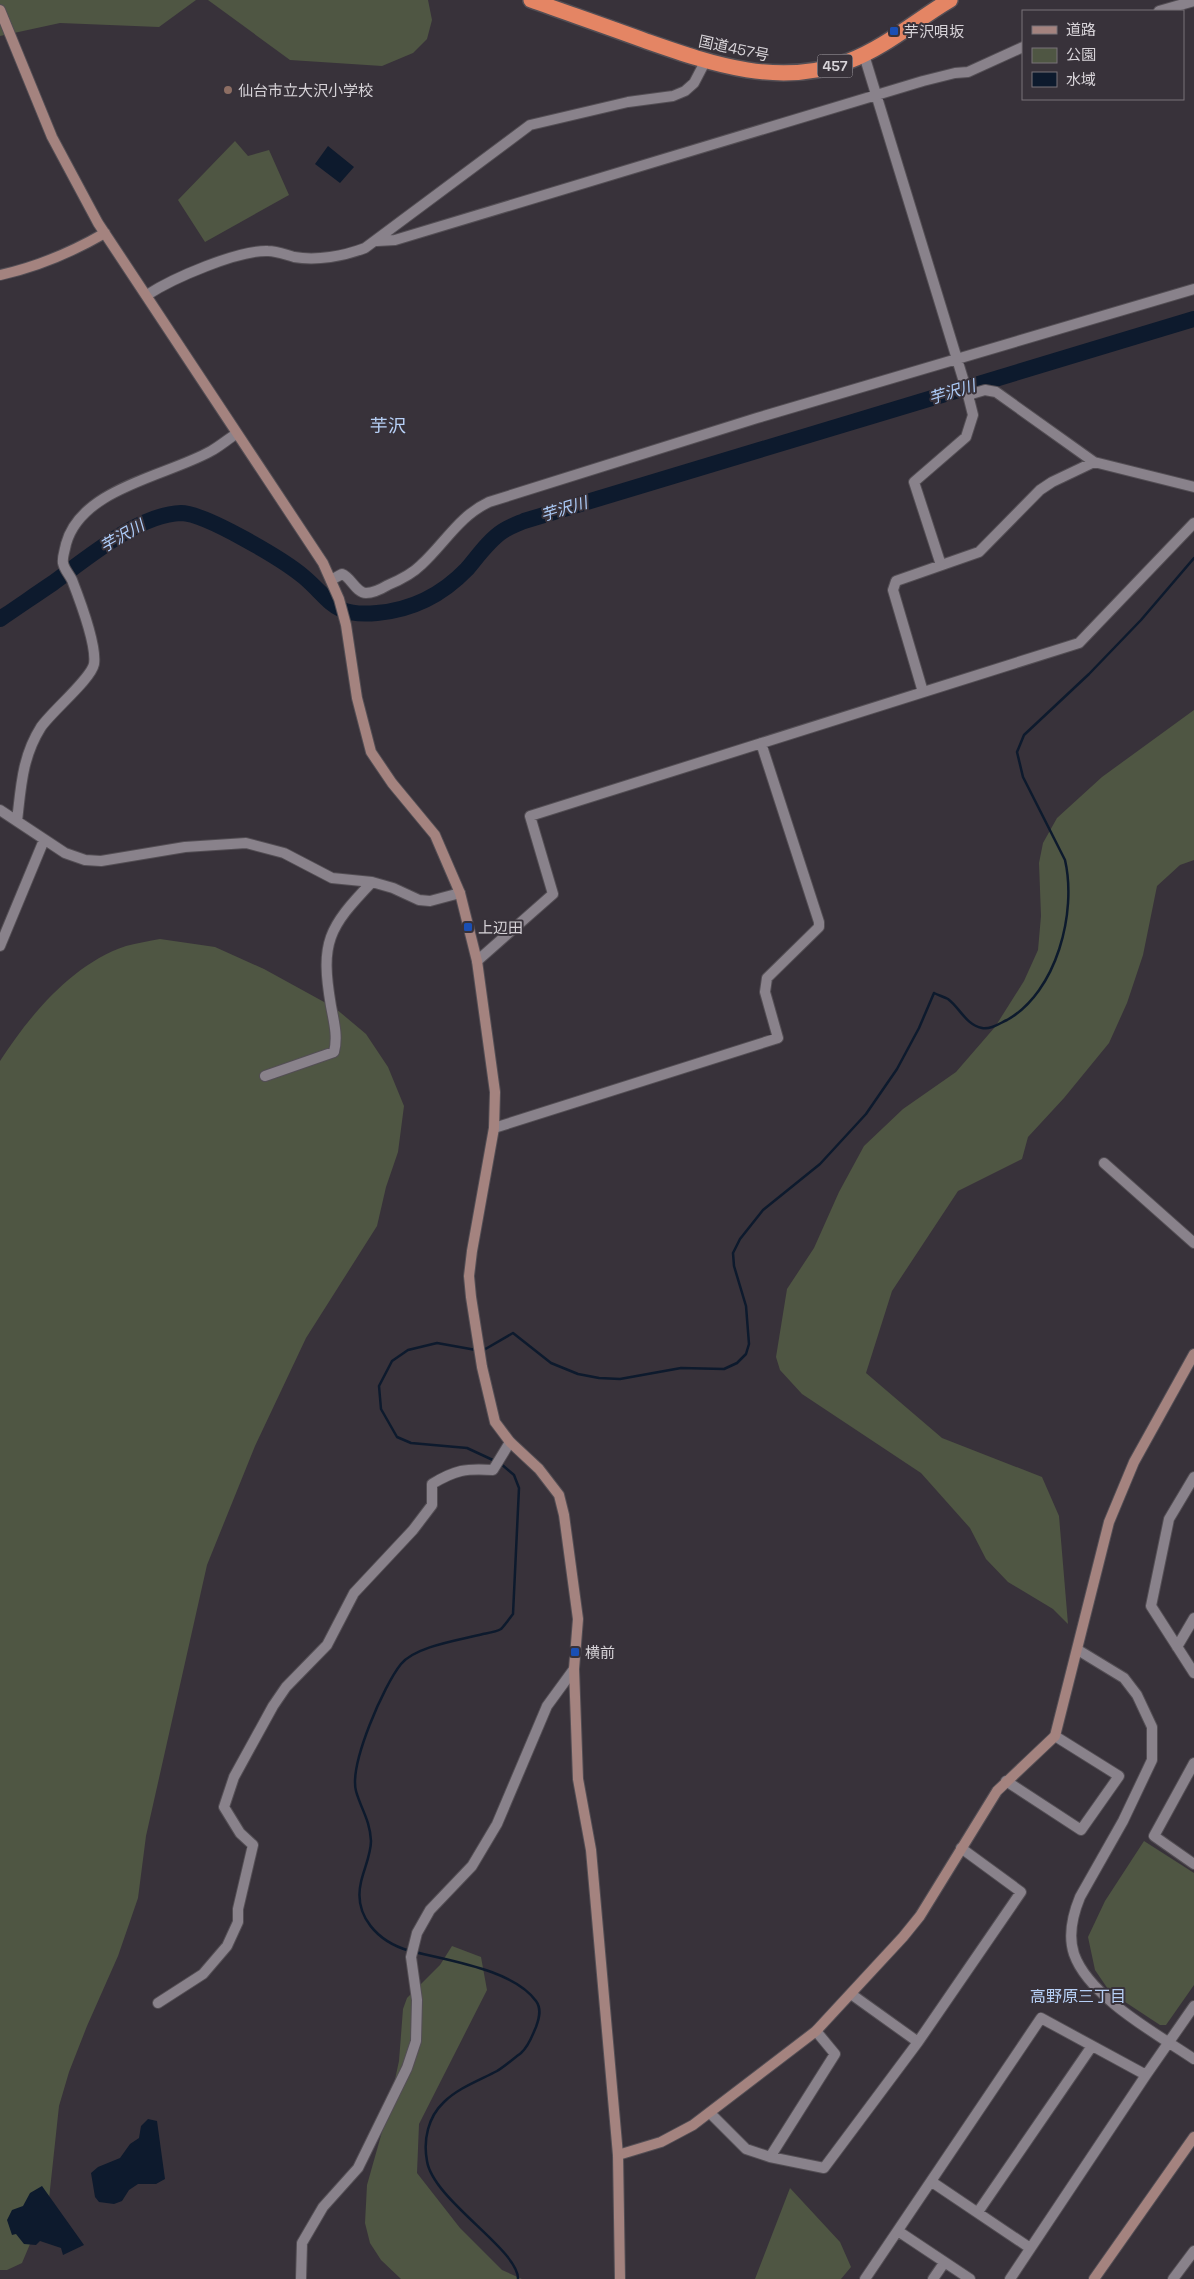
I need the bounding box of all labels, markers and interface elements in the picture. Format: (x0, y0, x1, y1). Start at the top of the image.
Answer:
legend (1022, 10, 1184, 100)
text: 道路 (1066, 20, 1096, 39)
place label: 芋沢唄坂 (904, 22, 964, 41)
marker: 芋沢唄坂 (888, 25, 900, 37)
street label: 国道457号 (697, 31, 771, 65)
text: 公園 (1066, 45, 1096, 64)
road number: 457 (818, 54, 852, 78)
text: 水域 (1066, 70, 1096, 89)
place label: 仙台市立大沢小学校 (238, 81, 373, 100)
marker: 仙台市立大沢小学校 (222, 84, 234, 96)
water label: 芋沢川 (926, 374, 980, 409)
district label: 芋沢 (370, 414, 406, 437)
water label: 芋沢川 (538, 491, 592, 526)
water label: 芋沢川 (96, 514, 150, 557)
place label: 上辺田 (478, 918, 523, 937)
marker: 上辺田 (462, 921, 474, 933)
place label: 横前 (585, 1643, 615, 1662)
marker: 横前 (569, 1646, 581, 1658)
district label: 高野原三丁目 (1030, 1986, 1126, 2007)

